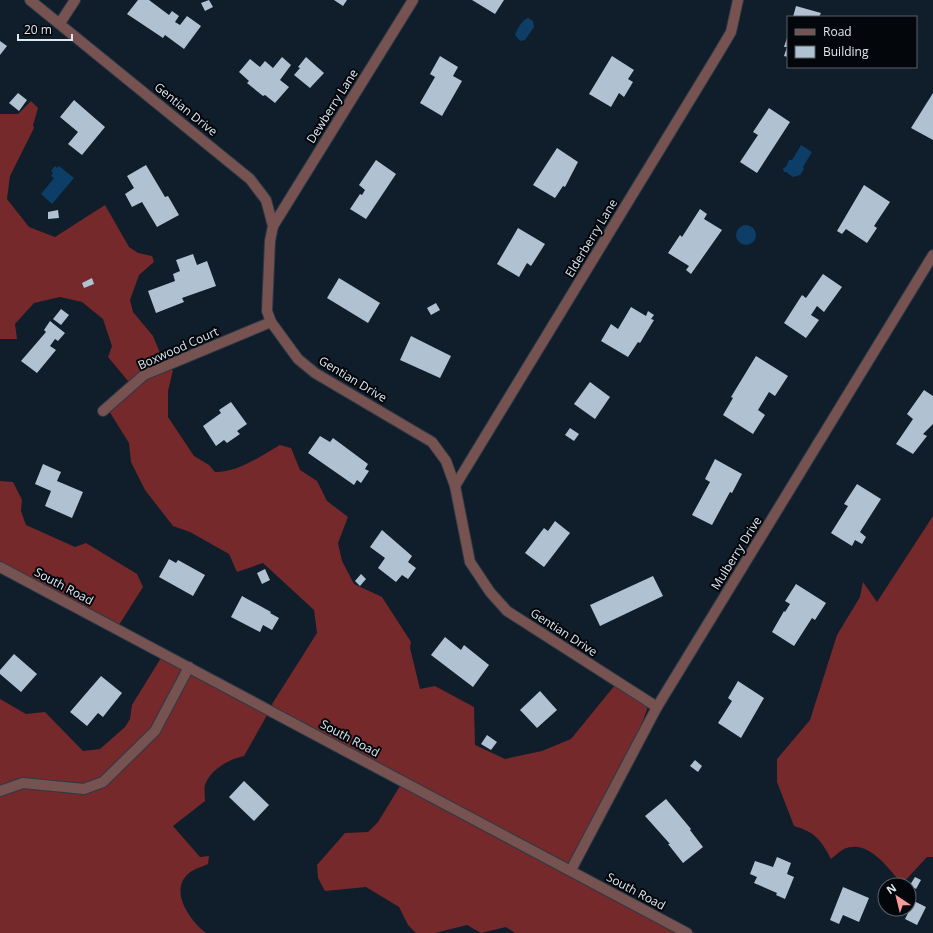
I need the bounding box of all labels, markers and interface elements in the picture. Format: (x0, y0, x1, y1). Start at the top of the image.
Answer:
scale bar (18, 16, 72, 42)
legend (787, 16, 917, 68)
text: 20 m (24, 21, 52, 38)
text: Road (823, 23, 852, 40)
text: Building (823, 43, 869, 60)
street label: Dewberry Lane (302, 65, 362, 146)
street label: Gentian Drive (151, 78, 221, 140)
street label: Elderberry Lane (561, 195, 621, 280)
street label: Boxwood Court (135, 323, 221, 373)
street label: Gentian Drive (316, 352, 390, 406)
street label: Mulberry Drive (707, 513, 765, 593)
street label: South Road (32, 563, 96, 609)
street label: Gentian Drive (527, 604, 601, 660)
street label: South Road (318, 715, 382, 761)
street label: South Road (604, 868, 668, 914)
north arrow (877, 877, 917, 917)
text: N (883, 880, 899, 897)

